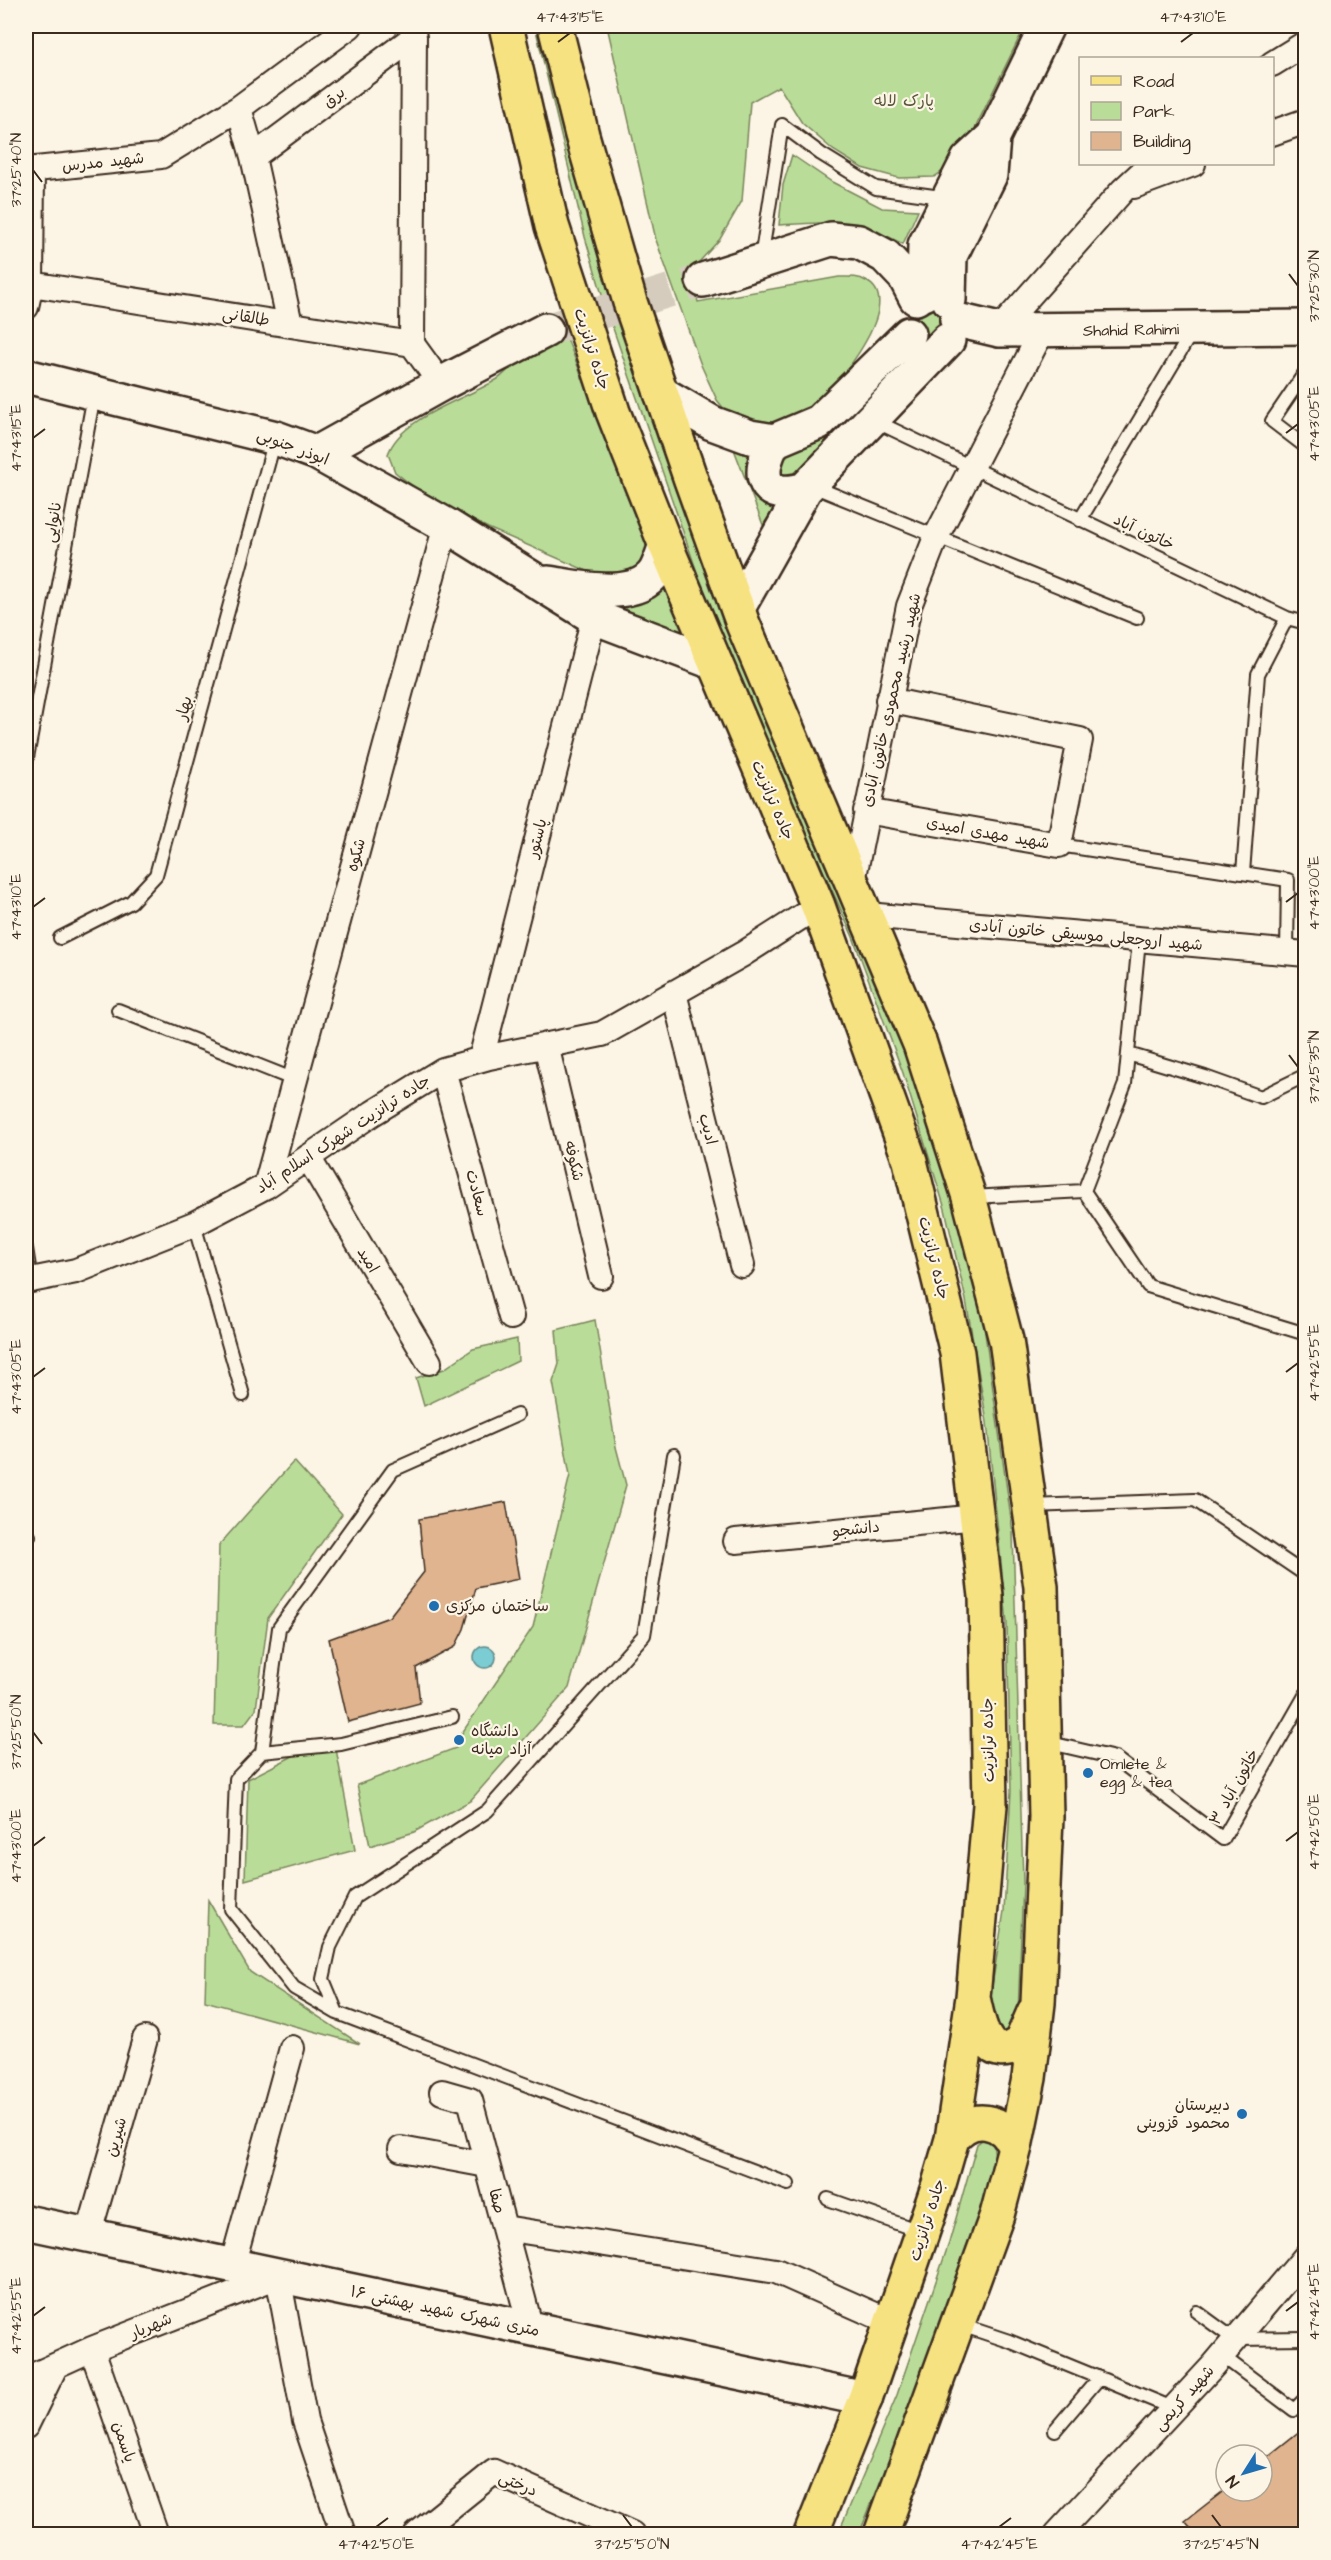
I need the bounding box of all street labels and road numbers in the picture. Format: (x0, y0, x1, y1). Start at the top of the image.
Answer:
street label: برق (318, 81, 350, 113)
street label: شهید مدرس (61, 147, 145, 177)
street label: طالقانی (221, 302, 271, 332)
street label: جاده ترانزیت (568, 305, 616, 393)
street label: Shahid Rahimi (1083, 318, 1180, 342)
street label: ابوذر جنوبی (254, 423, 332, 471)
street label: نانوایی (39, 500, 67, 544)
street label: خاتون آباد (1110, 508, 1178, 556)
street label: شهید رشید محمودی خاتون آبادی (856, 591, 926, 809)
street label: بهار (170, 693, 198, 725)
street label: جاده ترانزیت (746, 757, 800, 843)
street label: شهید مهدی امیدی (925, 811, 1051, 855)
street label: پاستور (521, 816, 552, 862)
street label: شکوه (341, 836, 371, 874)
street label: شهید اروجعلی موسیقی خاتون آبادی (968, 914, 1204, 956)
street label: جاده ترانزیت شهرک اسلام آباد (251, 1069, 435, 1200)
street label: ادیب (694, 1111, 722, 1147)
street label: شکوفه (559, 1139, 589, 1183)
street label: سعادت (460, 1167, 494, 1219)
street label: جاده ترانزیت (913, 1214, 955, 1302)
street label: امید (352, 1243, 384, 1277)
street label: دانشجو (830, 1516, 881, 1543)
street label: جاده ترانزیت (976, 1697, 1000, 1783)
street label: خاتون آباد ۳ (1204, 1745, 1264, 1829)
street label: شیرین (100, 2115, 132, 2159)
street label: جاده ترانزیت (903, 2176, 951, 2264)
street label: صفا (483, 2186, 511, 2216)
street label: ۱۶ متری شهرک شهيد بهشتی (348, 2280, 542, 2342)
street label: شهریار (125, 2308, 175, 2345)
street label: شهید کریمی (1149, 2360, 1219, 2436)
street label: یاسمن (107, 2419, 141, 2465)
street label: درختی (495, 2466, 541, 2502)

